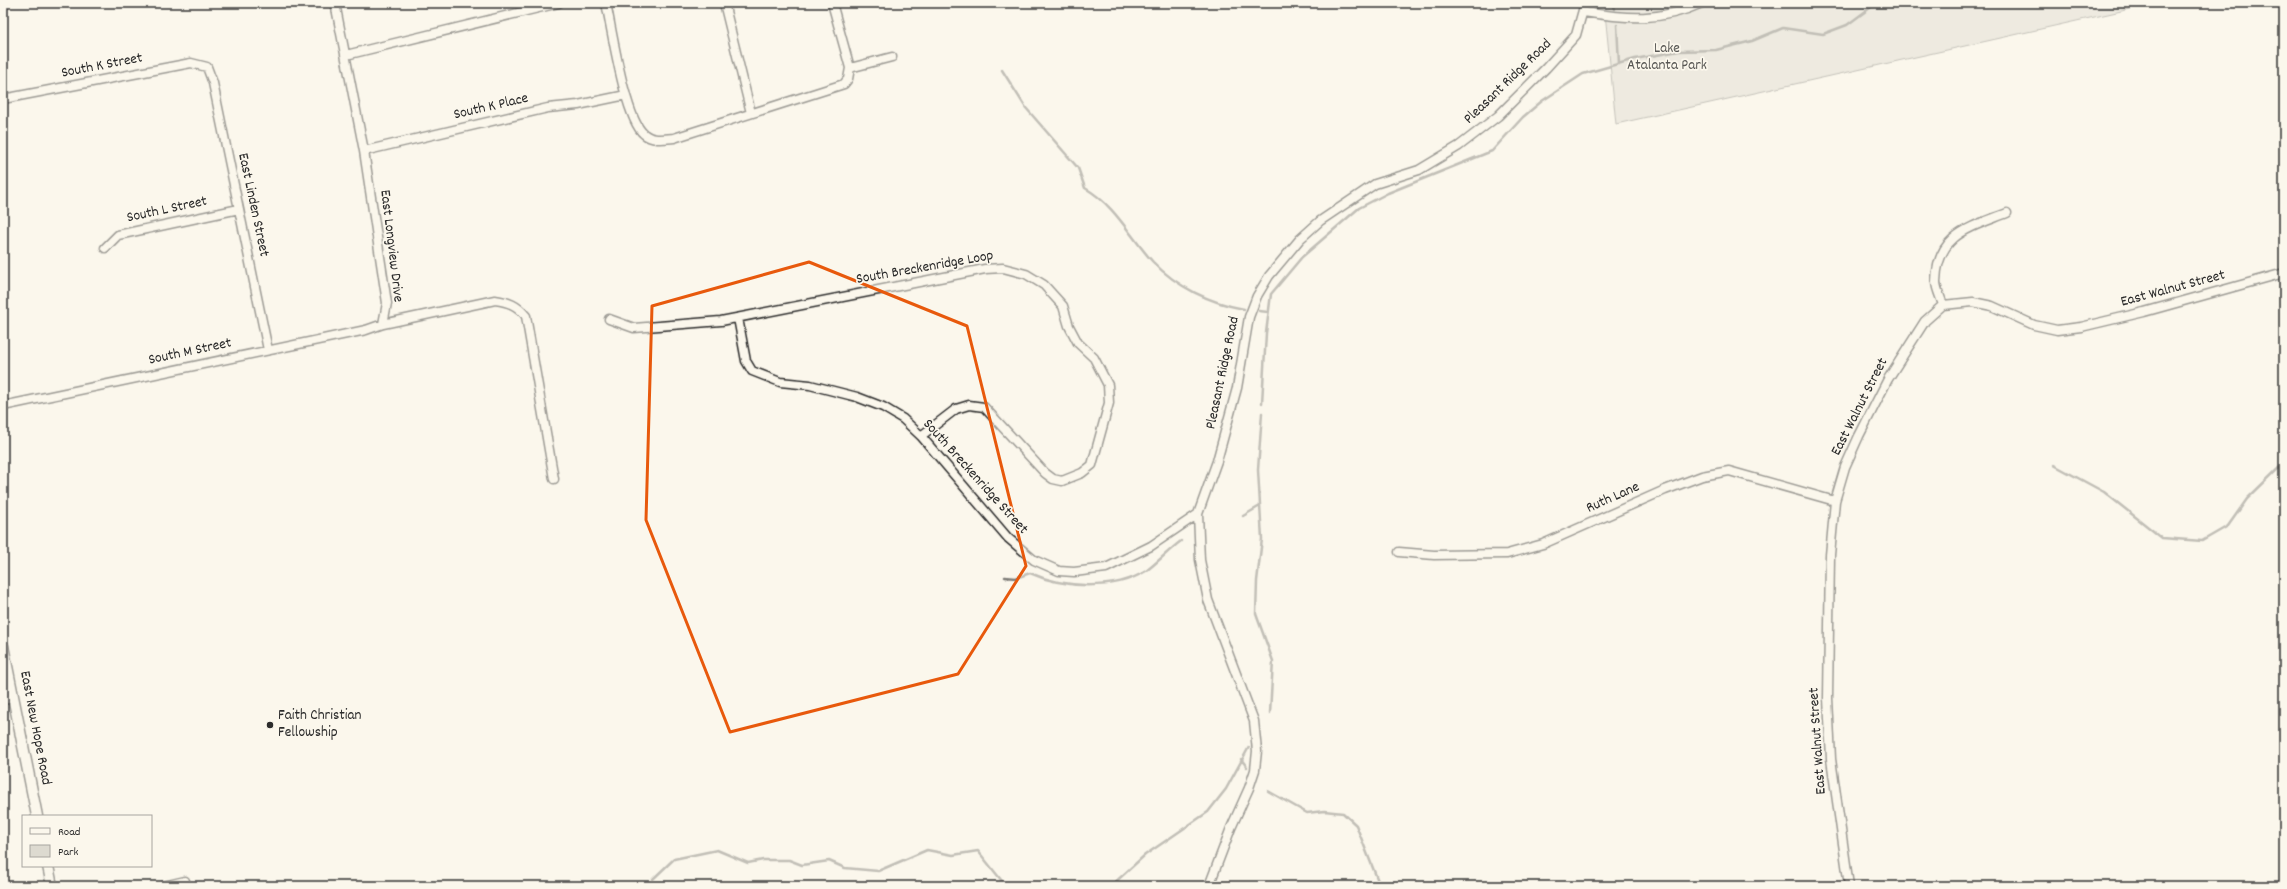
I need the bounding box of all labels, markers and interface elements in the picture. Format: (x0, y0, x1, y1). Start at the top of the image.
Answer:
street label: Pleasant Ridge Road (1459, 34, 1557, 130)
park label: Lake Atalanta Park (1627, 38, 1707, 77)
street label: South K Street (59, 47, 145, 85)
street label: South K Place (451, 88, 531, 126)
street label: East Linden Street (231, 151, 275, 259)
street label: East Longview Drive (373, 189, 409, 304)
street label: South L Street (125, 191, 210, 229)
street label: South Breckenridge Loop (855, 245, 995, 291)
street label: East Walnut Street (2118, 264, 2228, 313)
street label: Pleasant Ridge Road (1200, 314, 1246, 432)
street label: South M Street (146, 332, 234, 372)
street label: East Walnut Street (1826, 354, 1894, 460)
street label: South Breckenridge Street (917, 414, 1033, 540)
street label: Ruth Lane (1583, 476, 1644, 520)
street label: East New Hope Road (13, 669, 57, 787)
street label: East Walnut Street (1803, 686, 1833, 795)
place label: Faith Christian Fellowship (278, 705, 362, 744)
marker: Faith Christian Fellowship (265, 720, 275, 730)
legend (22, 815, 152, 867)
text: Road (58, 824, 80, 841)
text: Park (58, 844, 79, 861)

